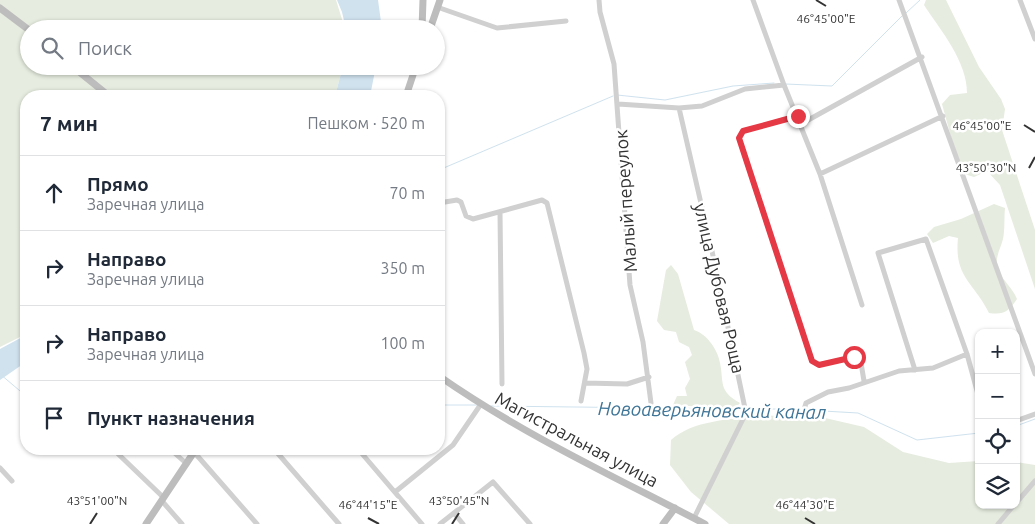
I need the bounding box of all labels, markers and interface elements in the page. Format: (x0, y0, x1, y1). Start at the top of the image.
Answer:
text: 46°45'00"E (797, 12, 856, 25)
search box (20, 20, 445, 75)
icon: search (38, 34, 66, 62)
text: Поиск (78, 37, 132, 59)
route end (787, 105, 810, 128)
text: 7 мин (40, 111, 98, 135)
text: Пешком · 520 m (307, 114, 425, 132)
text: 46°45'00"E (953, 119, 1012, 132)
street label: Малый переулок (610, 129, 640, 273)
text: 43°50'30"N (956, 161, 1016, 174)
text: Прямо (87, 173, 149, 195)
icon: ahead (40, 179, 68, 207)
text: 70 m (389, 184, 425, 202)
text: Заречная улица (87, 195, 204, 213)
street label: улица Дубовая Роща (691, 201, 749, 375)
text: Направо (87, 248, 167, 270)
icon: right (40, 254, 68, 282)
text: 350 m (380, 259, 425, 277)
text: Заречная улица (87, 270, 204, 288)
text: Направо (87, 323, 167, 345)
icon: right (40, 329, 68, 357)
map controls (975, 329, 1020, 509)
button: + (975, 329, 1020, 374)
text: 100 m (380, 334, 425, 352)
text: Заречная улица (87, 345, 204, 363)
route start (843, 346, 866, 369)
button: − (975, 374, 1020, 419)
street label: Магистральная улица (492, 387, 662, 491)
water label: Новоаверьяновский канал (598, 397, 827, 423)
icon: arrive (40, 404, 68, 432)
text: Пункт назначения (87, 407, 255, 429)
button: locate (975, 419, 1020, 464)
button: layers (975, 464, 1020, 509)
text: 43°51'00"N (67, 494, 127, 507)
text: 43°50'45"N (429, 494, 489, 507)
text: 46°44'15"E (339, 498, 398, 511)
text: 46°44'30"E (776, 498, 835, 511)

